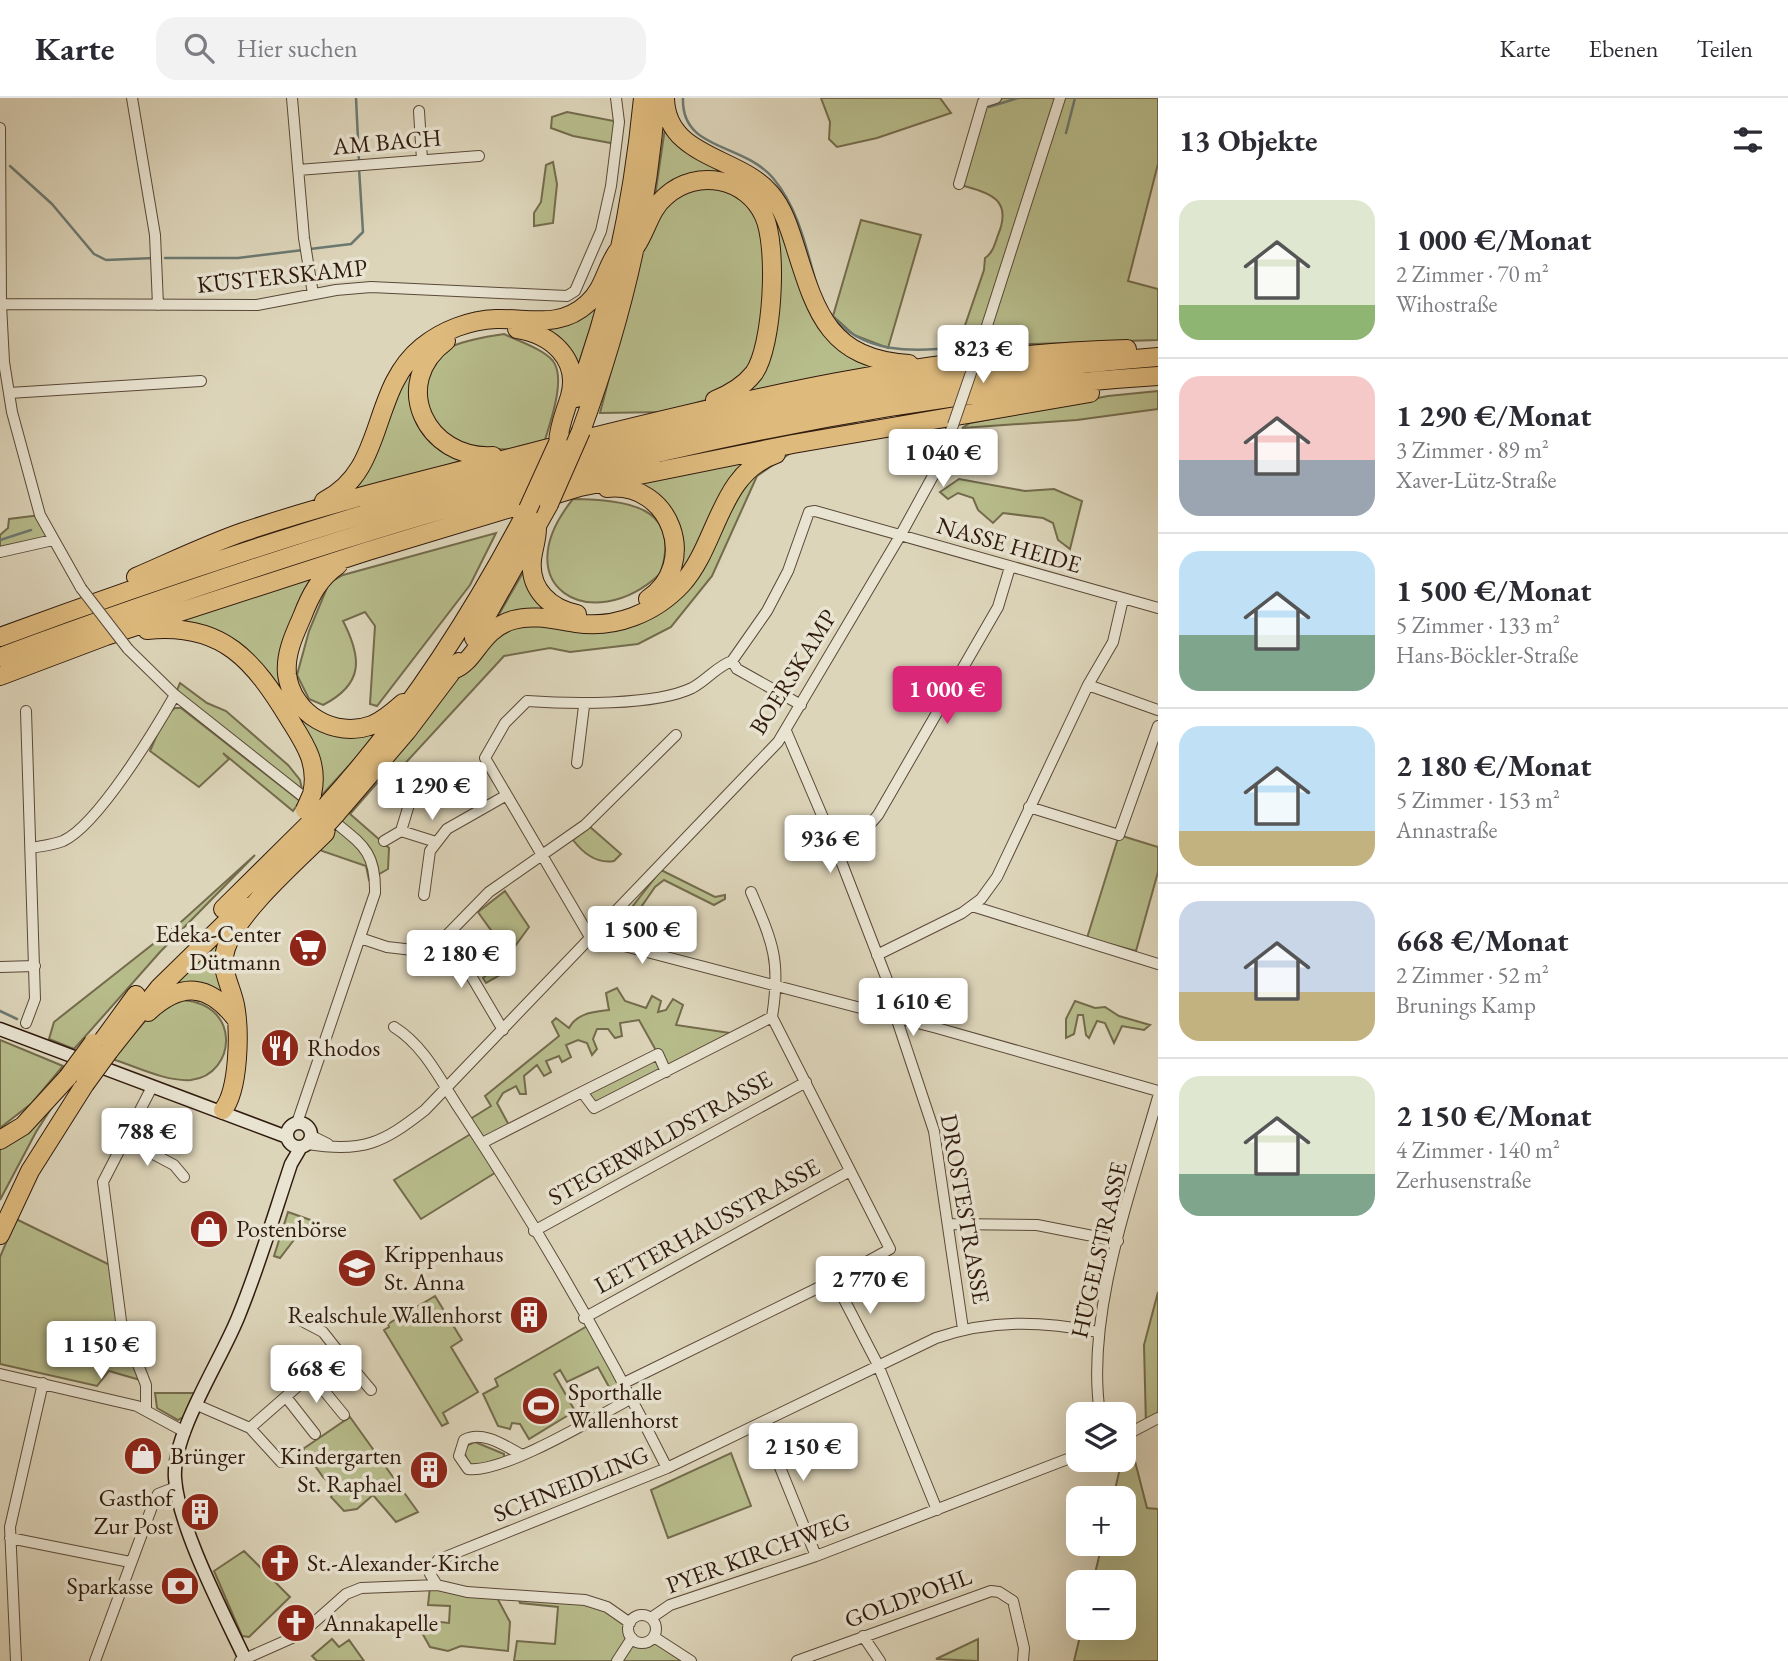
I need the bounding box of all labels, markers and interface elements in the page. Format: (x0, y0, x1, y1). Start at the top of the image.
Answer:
search box (156, 17, 646, 80)
text: Karte (35, 27, 114, 70)
icon: search (180, 29, 218, 67)
text: Hier suchen (236, 31, 358, 65)
text: Karte (1500, 33, 1550, 64)
text: Ebenen (1588, 33, 1658, 64)
text: Teilen (1696, 33, 1753, 64)
street label: AM BACH (330, 121, 443, 162)
text: 13 Objekte (1179, 121, 1318, 160)
icon: filters (1729, 121, 1767, 159)
text: 1 000 €/Monat (1396, 220, 1591, 259)
icon: home (1235, 228, 1319, 312)
street label: KÜSTERSKAMP (195, 251, 369, 300)
text: 2 Zimmer · 70 m² (1396, 259, 1549, 289)
text: Wihostraße (1396, 289, 1498, 319)
pin: 823 € (934, 326, 1032, 385)
text: 823 € (954, 333, 1012, 363)
text: 1 290 €/Monat (1396, 396, 1591, 435)
icon: home (1235, 404, 1319, 488)
pin: 1 040 € (878, 430, 1008, 489)
text: 3 Zimmer · 89 m² (1396, 435, 1549, 465)
text: 1 040 € (905, 437, 981, 467)
text: Xaver-Lütz-Straße (1396, 465, 1557, 495)
street label: NASSE HEIDE (933, 509, 1085, 580)
text: 1 500 €/Monat (1396, 571, 1591, 610)
icon: home (1235, 579, 1319, 663)
street label: BOERSKAMP (742, 603, 843, 740)
text: 5 Zimmer · 133 m² (1396, 610, 1560, 640)
text: Hans-Böckler-Straße (1396, 640, 1579, 670)
pin: 1 000 € (882, 666, 1012, 726)
text: 1 000 € (909, 674, 985, 704)
text: 2 180 €/Monat (1396, 746, 1591, 785)
icon: home (1235, 754, 1319, 838)
pin: 1 290 € (367, 762, 497, 822)
text: 1 290 € (394, 770, 470, 800)
text: 5 Zimmer · 153 m² (1396, 785, 1560, 815)
text: Annastraße (1396, 815, 1497, 845)
pin: 936 € (781, 816, 879, 875)
text: 936 € (801, 823, 859, 853)
pin: 1 500 € (577, 906, 707, 966)
text: 1 500 € (604, 914, 680, 944)
place label: Edeka-Center Dütmann (155, 918, 281, 977)
text: 668 €/Monat (1396, 921, 1568, 960)
supermarket icon: Edeka-Center Dütmann (287, 927, 329, 969)
icon: home (1235, 929, 1319, 1013)
pin: 2 180 € (396, 930, 526, 990)
text: 2 180 € (423, 938, 499, 968)
text: 2 Zimmer · 52 m² (1396, 960, 1549, 990)
pin: 1 610 € (848, 978, 978, 1038)
text: 1 610 € (875, 986, 951, 1016)
text: Brunings Kamp (1396, 990, 1536, 1020)
restaurant icon: Rhodos (259, 1027, 301, 1069)
place label: Rhodos (307, 1032, 380, 1063)
street label: STEGERWALDSTRASSE (542, 1063, 777, 1212)
text: 2 150 €/Monat (1396, 1096, 1591, 1135)
icon: home (1235, 1104, 1319, 1188)
pin: 788 € (98, 1108, 196, 1168)
street label: DROSTESTRASSE (934, 1112, 997, 1306)
text: 788 € (118, 1116, 176, 1146)
text: 4 Zimmer · 140 m² (1396, 1135, 1560, 1165)
street label: LETTERHAUSSTRASSE (589, 1151, 825, 1300)
street label: HÜGELSTRASSE (1063, 1159, 1134, 1341)
text: Zerhusenstraße (1396, 1165, 1531, 1195)
shop icon: Postenbörse (188, 1208, 230, 1250)
place label: Postenbörse (236, 1213, 347, 1244)
place label: Krippenhaus St. Anna (384, 1238, 504, 1297)
school or university icon: Krippenhaus St. Anna (336, 1247, 378, 1289)
pin: 2 770 € (805, 1256, 935, 1316)
text: 2 770 € (832, 1264, 908, 1294)
building icon: Realschule Wallenhorst (508, 1294, 550, 1336)
place label: Realschule Wallenhorst (287, 1299, 502, 1330)
pin: 1 150 € (36, 1322, 166, 1381)
text: 1 150 € (63, 1329, 139, 1359)
pin: 668 € (267, 1346, 365, 1405)
text: 668 € (287, 1353, 345, 1383)
place label: Sporthalle Wallenhorst (568, 1376, 679, 1435)
sports icon: Sporthalle Wallenhorst (520, 1385, 562, 1427)
map controls (1066, 1402, 1136, 1640)
button: layers (1066, 1402, 1136, 1472)
pin: 2 150 € (738, 1424, 868, 1483)
text: 2 150 € (765, 1431, 841, 1461)
shop icon: Brünger (122, 1435, 164, 1477)
street label: SCHNEIDLING (488, 1438, 653, 1529)
place label: Brünger (170, 1440, 245, 1471)
place label: Kindergarten St. Raphael (280, 1440, 402, 1499)
building icon: Kindergarten St. Raphael (408, 1449, 450, 1491)
place label: Gasthof Zur Post (94, 1482, 176, 1541)
button: + (1066, 1486, 1136, 1556)
building icon: Gasthof Zur Post (179, 1491, 221, 1533)
street label: PYER KIRCHWEG (662, 1505, 854, 1600)
church icon: St.-Alexander-Kirche (259, 1542, 301, 1584)
place label: St.-Alexander-Kirche (307, 1547, 499, 1578)
street label: GOLDPOHL (840, 1560, 976, 1635)
bank icon: Sparkasse (159, 1565, 201, 1607)
place label: Sparkasse (67, 1570, 153, 1601)
button: − (1066, 1570, 1136, 1640)
church icon: Annakapelle (275, 1602, 317, 1644)
place label: Annakapelle (322, 1607, 438, 1638)

